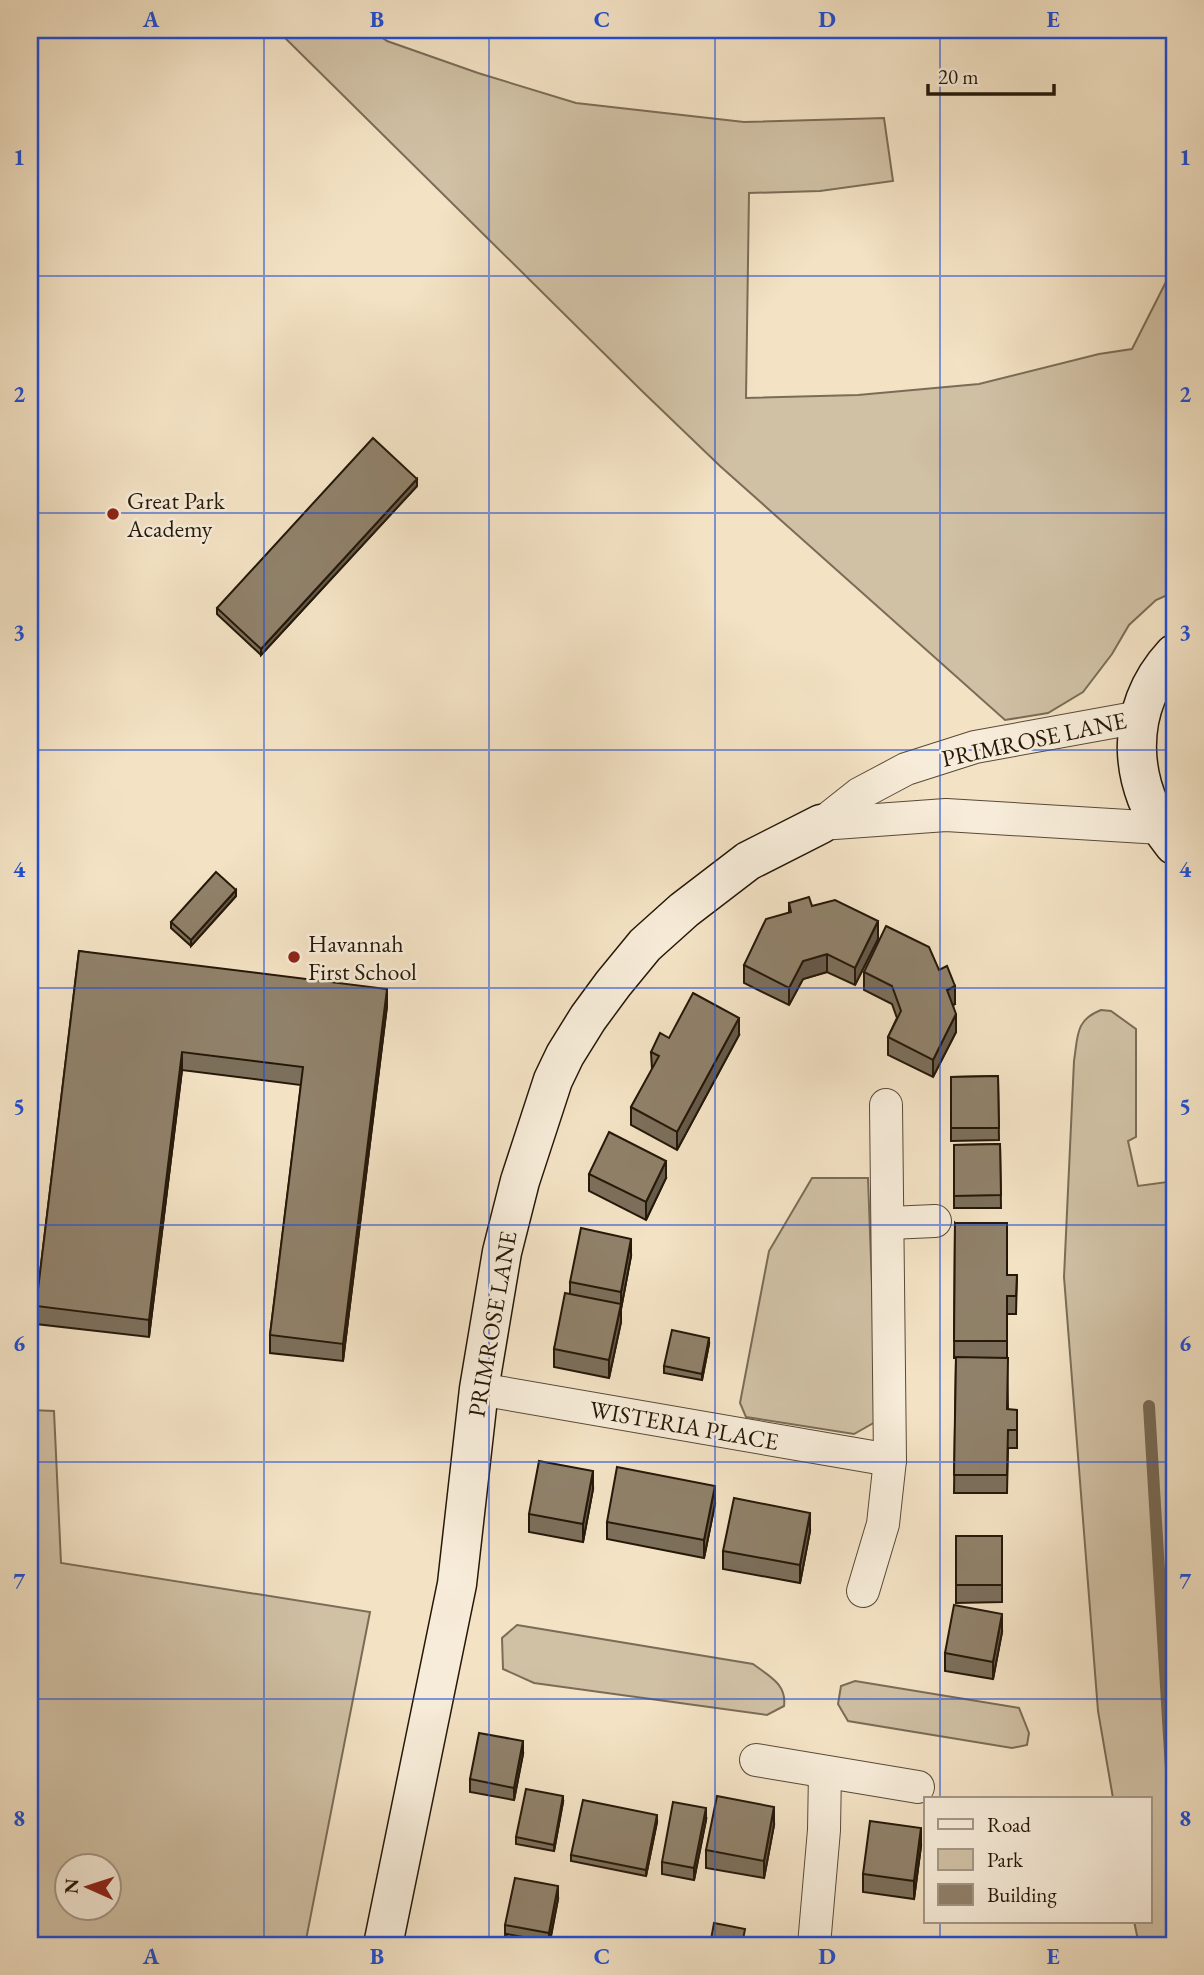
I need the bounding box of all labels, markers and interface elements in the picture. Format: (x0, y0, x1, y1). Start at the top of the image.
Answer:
text: A (142, 4, 160, 34)
text: B (370, 4, 384, 34)
text: C (594, 4, 610, 34)
text: D (818, 4, 836, 34)
text: E (1046, 4, 1060, 34)
scale bar (928, 52, 1054, 96)
text: 20 m (938, 63, 979, 90)
text: 1 (13, 142, 25, 172)
text: 1 (1179, 142, 1191, 172)
text: 2 (13, 379, 25, 409)
text: 2 (1179, 379, 1191, 409)
place label: Great Park Academy (126, 485, 225, 544)
marker: Great Park Academy (105, 506, 121, 522)
text: 3 (13, 617, 25, 647)
text: 3 (1179, 617, 1191, 647)
street label: PRIMROSE LANE (939, 704, 1129, 774)
text: 4 (13, 854, 26, 884)
text: 4 (1179, 854, 1192, 884)
place label: Havannah First School (308, 928, 417, 987)
marker: Havannah First School (286, 949, 302, 965)
text: 5 (13, 1091, 25, 1121)
text: 5 (1179, 1091, 1191, 1121)
street label: PRIMROSE LANE (460, 1229, 524, 1419)
text: 6 (13, 1328, 25, 1358)
text: 6 (1179, 1328, 1191, 1358)
street label: WISTERIA PLACE (587, 1393, 781, 1457)
text: 7 (13, 1566, 26, 1596)
text: 7 (1179, 1566, 1192, 1596)
legend (924, 1797, 1152, 1923)
text: 8 (13, 1803, 25, 1833)
text: 8 (1179, 1803, 1191, 1833)
text: Road (987, 1811, 1031, 1838)
text: Park (987, 1846, 1024, 1873)
north arrow (52, 1853, 122, 1923)
text: N (59, 1877, 84, 1894)
text: Building (987, 1881, 1057, 1908)
text: A (142, 1941, 160, 1971)
text: B (370, 1941, 384, 1971)
text: C (594, 1941, 610, 1971)
text: D (818, 1941, 836, 1971)
text: E (1046, 1941, 1060, 1971)

